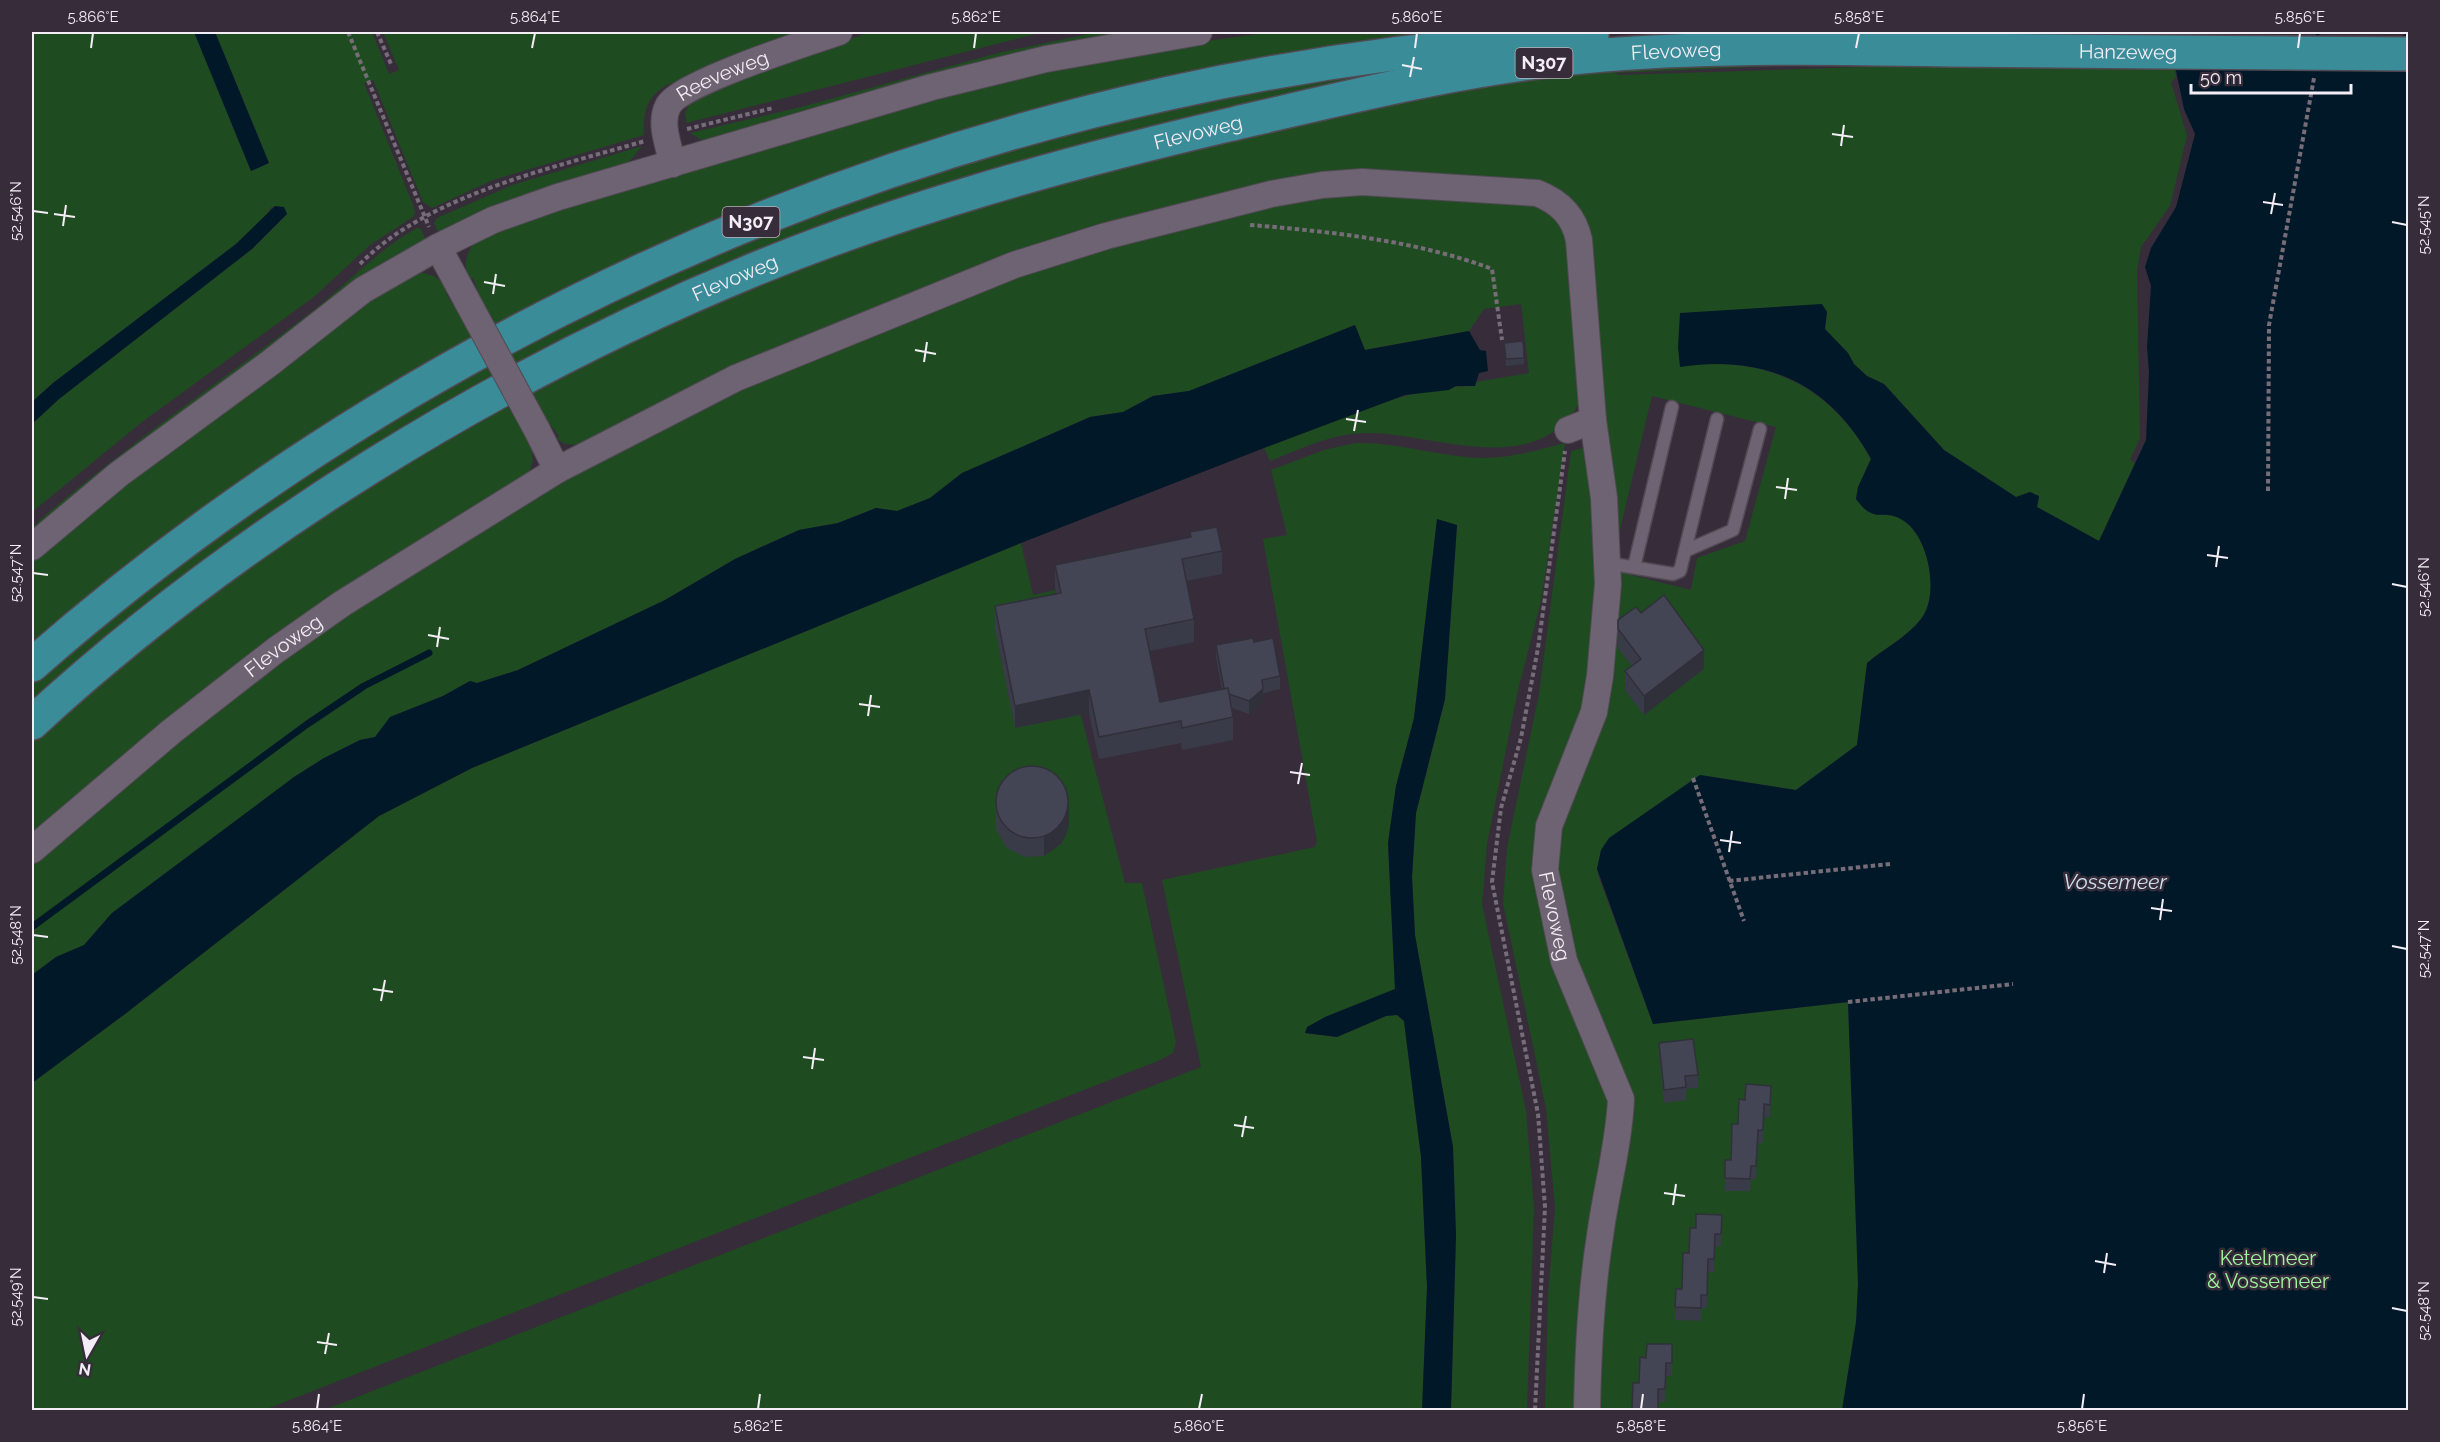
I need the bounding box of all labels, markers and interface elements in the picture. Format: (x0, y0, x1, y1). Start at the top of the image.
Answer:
text: 5.866°E (67, 8, 119, 26)
text: 5.864°E (510, 8, 560, 26)
text: 5.862°E (951, 8, 1001, 26)
text: 5.860°E (1392, 8, 1442, 26)
text: 5.858°E (1834, 8, 1884, 26)
text: 5.856°E (2275, 8, 2325, 26)
street label: Flevoweg (1630, 37, 1722, 65)
street label: Hanzeweg (2079, 39, 2177, 64)
street label: Reeveweg (672, 45, 772, 106)
road number: N307 (1516, 48, 1572, 78)
scale bar (2191, 57, 2352, 95)
text: 50 m (2200, 67, 2242, 88)
street label: Flevoweg (1151, 110, 1245, 155)
text: 52.546°N (7, 181, 25, 241)
text: 52.545°N (2415, 196, 2433, 254)
road number: N307 (722, 207, 780, 237)
street label: Flevoweg (688, 249, 781, 307)
text: 52.547°N (7, 544, 25, 602)
text: 52.546°N (2415, 557, 2433, 617)
street label: Flevoweg (240, 609, 327, 682)
street label: Flevoweg (1534, 869, 1576, 963)
water label: Vossemeer (2063, 869, 2168, 894)
text: 52.548°N (7, 905, 25, 965)
text: 52.547°N (2415, 920, 2433, 978)
park label: Ketelmeer & Vossemeer (2207, 1246, 2329, 1293)
text: 52.549°N (7, 1267, 25, 1327)
text: 52.548°N (2415, 1281, 2433, 1341)
north arrow (57, 1325, 117, 1385)
text: N (77, 1359, 92, 1380)
text: 5.864°E (292, 1417, 342, 1435)
text: 5.862°E (733, 1417, 783, 1435)
text: 5.860°E (1174, 1417, 1224, 1435)
text: 5.858°E (1616, 1417, 1666, 1435)
text: 5.856°E (2057, 1417, 2107, 1435)

